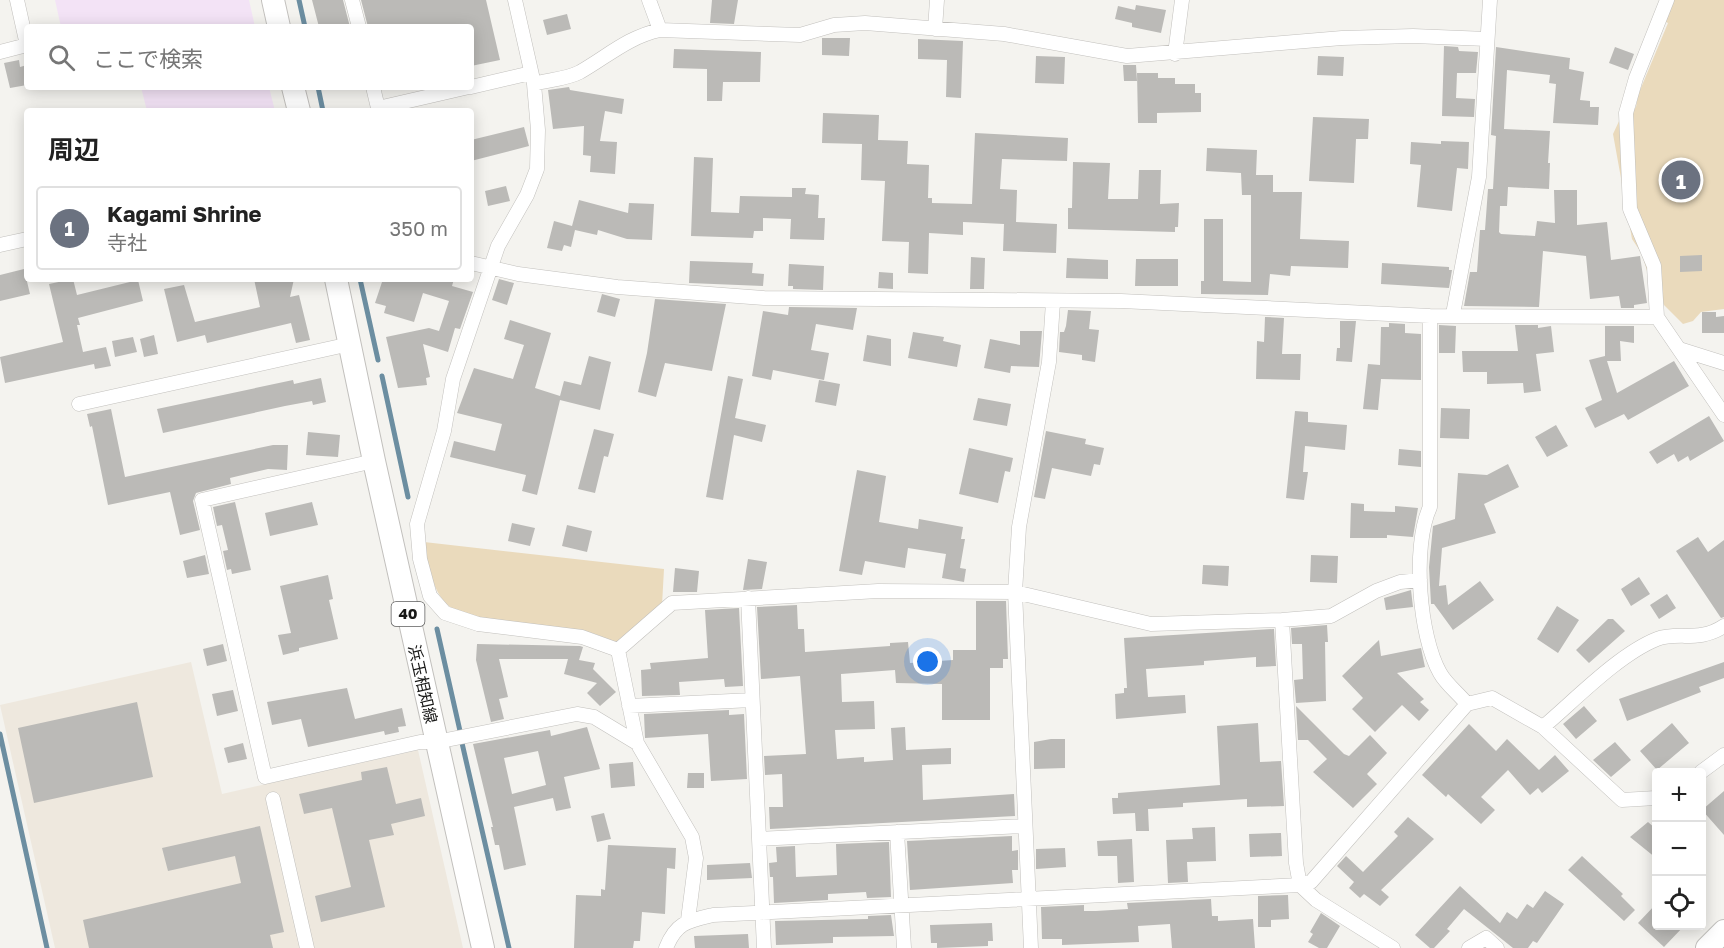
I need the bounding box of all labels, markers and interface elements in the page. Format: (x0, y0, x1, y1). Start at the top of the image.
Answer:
search box (24, 24, 474, 90)
icon: search (45, 41, 78, 74)
text: ここで検索 (93, 45, 203, 72)
text: 周辺 (48, 134, 100, 165)
pin: 1 (1662, 158, 1700, 202)
text: Kagami Shrine (107, 200, 262, 227)
text: 1 (64, 216, 75, 240)
text: 350 m (390, 216, 448, 240)
text: 寺社 (107, 230, 147, 254)
road number: 40 (392, 602, 424, 626)
street label: 浜玉相知線 (404, 643, 442, 725)
your location (913, 647, 942, 676)
map controls (1652, 768, 1706, 930)
button: + (1652, 768, 1706, 822)
button: − (1652, 822, 1706, 876)
button: locate (1652, 876, 1706, 930)

